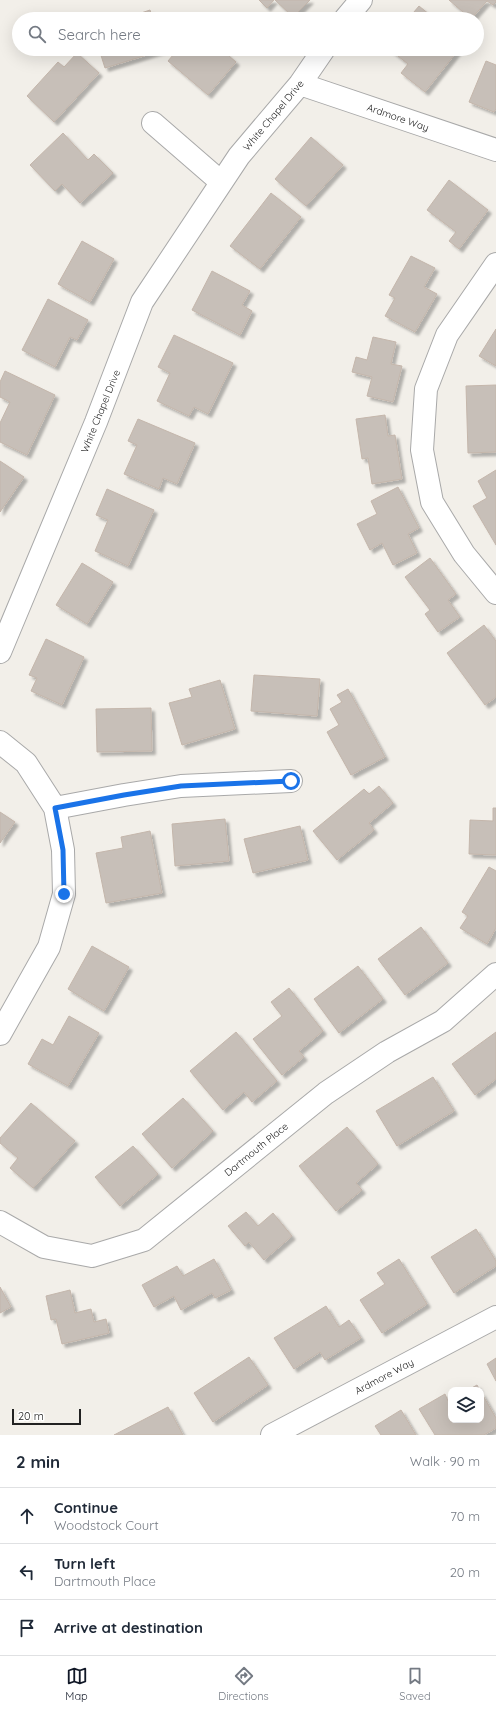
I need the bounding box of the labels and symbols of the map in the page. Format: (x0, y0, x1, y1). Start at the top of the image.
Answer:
street label: White Chapel Drive (240, 77, 307, 153)
street label: Ardmore Way (365, 101, 431, 134)
street label: White Chapel Drive (78, 368, 123, 455)
route start (282, 772, 300, 790)
route end (55, 885, 73, 903)
street label: Dartmouth Place (222, 1119, 291, 1179)
street label: Ardmore Way (353, 1356, 416, 1397)
scale bar (12, 1407, 81, 1426)

